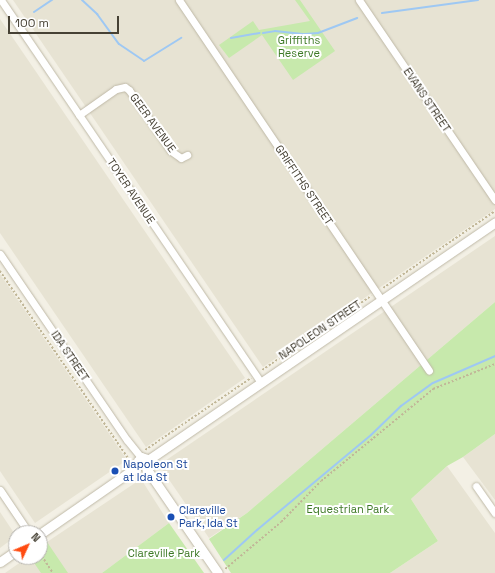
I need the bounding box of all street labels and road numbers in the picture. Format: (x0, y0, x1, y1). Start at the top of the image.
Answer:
street label: EVANS STREET (401, 65, 453, 135)
street label: GEER AVENUE (127, 91, 179, 155)
street label: GRIFFITHS STREET (272, 143, 336, 227)
street label: TOYER AVENUE (104, 156, 158, 226)
street label: NAPOLEON STREET (276, 298, 364, 362)
street label: IDA STREET (48, 328, 92, 384)

